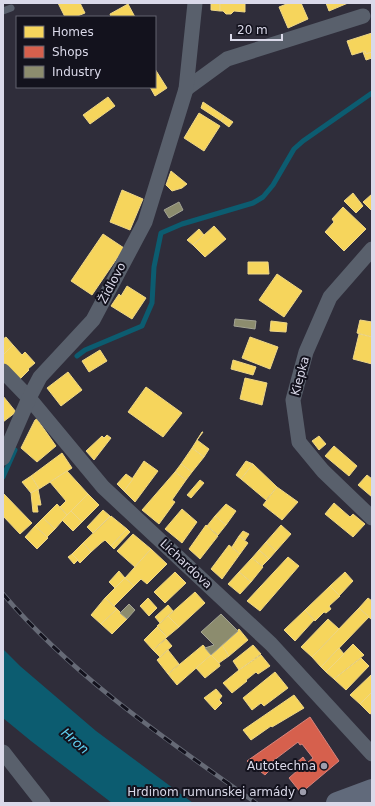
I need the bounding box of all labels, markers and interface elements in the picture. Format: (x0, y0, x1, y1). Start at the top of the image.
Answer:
legend (16, 16, 156, 88)
scale bar (231, 16, 282, 42)
text: 20 m (237, 23, 268, 37)
text: Homes (52, 25, 94, 39)
text: Shops (52, 45, 88, 59)
text: Industry (52, 65, 101, 79)
street label: Židlovo (95, 260, 129, 306)
street label: Kiepka (288, 355, 312, 397)
street label: Lichardova (157, 536, 215, 592)
water label: Hron (58, 725, 92, 757)
place label: Autotechna (247, 759, 316, 773)
marker: Autotechna (319, 761, 329, 771)
place label: Hrdinom rumunskej armády (127, 785, 295, 799)
marker: Hrdinom rumunskej armády (298, 787, 308, 797)

